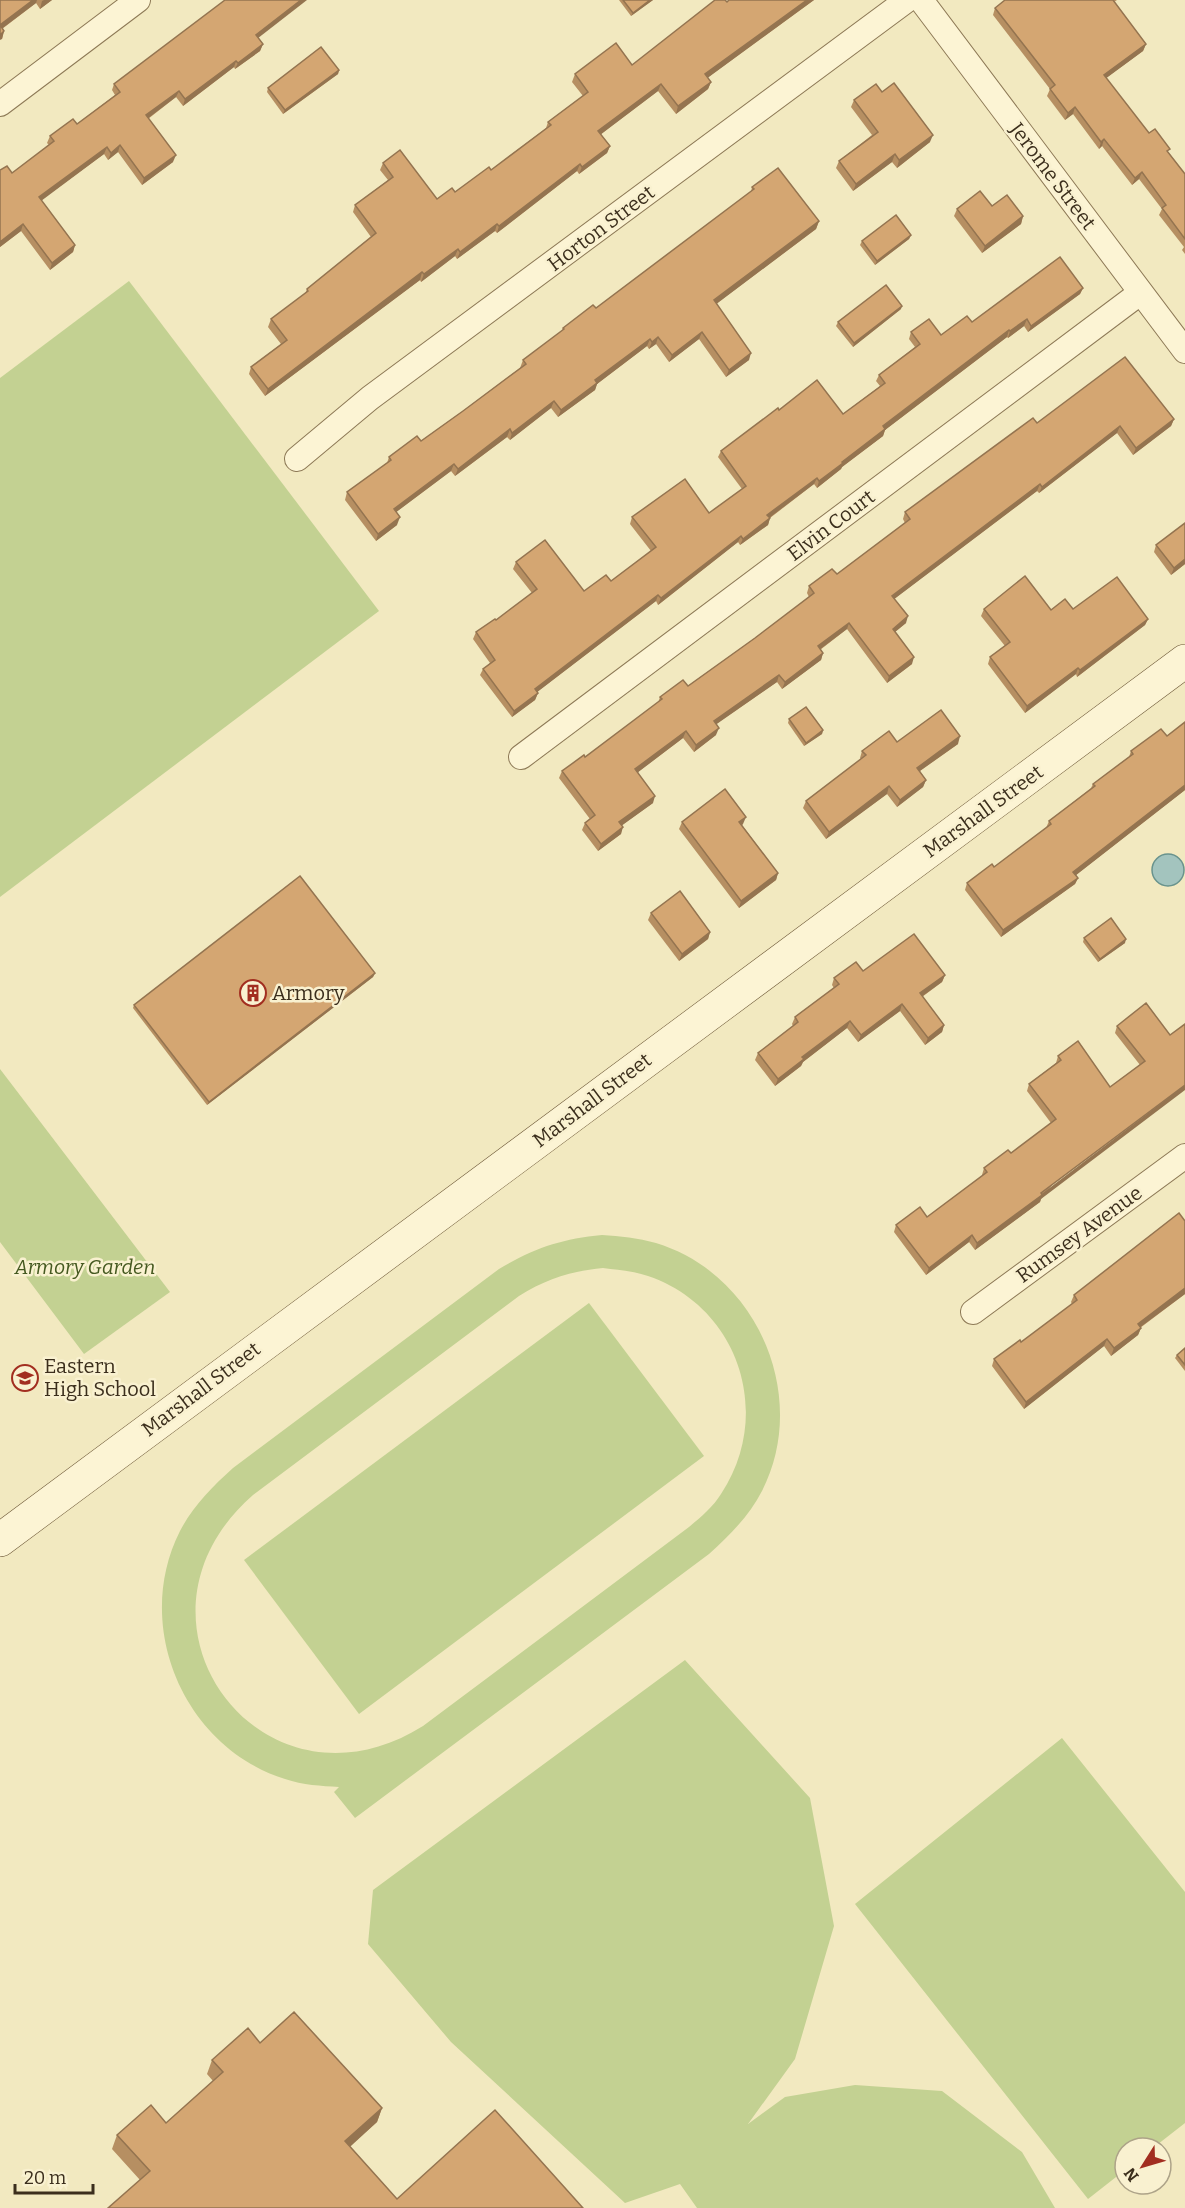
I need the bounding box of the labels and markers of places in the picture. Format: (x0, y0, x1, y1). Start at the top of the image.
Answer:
building icon: Armory (238, 978, 268, 1008)
place label: Armory (272, 981, 345, 1005)
place label: Eastern High School (44, 1354, 156, 1401)
school or university icon: Eastern High School (10, 1363, 40, 1393)

